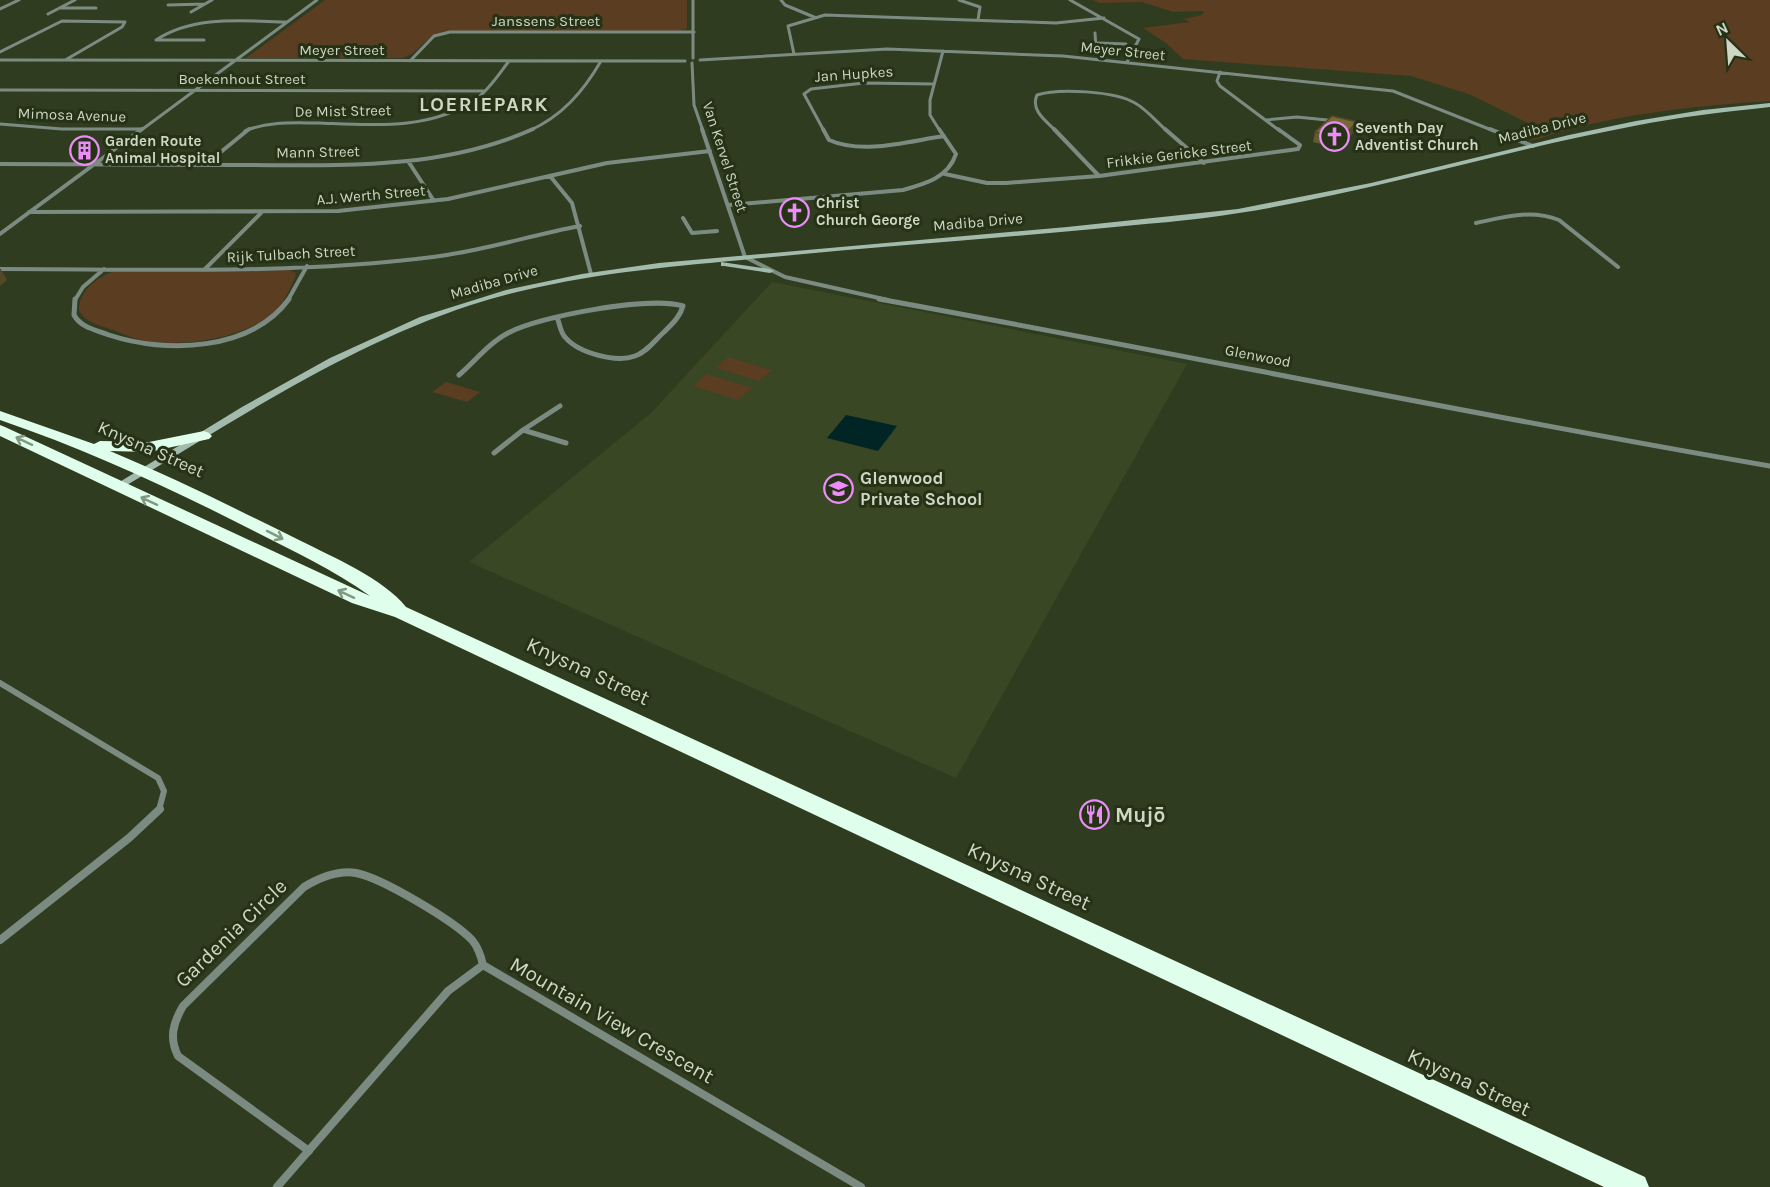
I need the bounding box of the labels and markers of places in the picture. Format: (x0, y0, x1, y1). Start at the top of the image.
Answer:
place label: Seventh Day Adventist Church (1355, 119, 1479, 154)
church icon: Seventh Day Adventist Church (1318, 121, 1350, 153)
place label: Garden Route Animal Hospital (105, 132, 220, 167)
building icon: Garden Route Animal Hospital (68, 134, 100, 166)
place label: Christ Church George (816, 194, 920, 229)
church icon: Christ Church George (779, 196, 811, 228)
place label: Glenwood Private School (860, 467, 983, 510)
school or university icon: Glenwood Private School (823, 472, 855, 504)
restaurant icon: Mujō (1078, 799, 1110, 831)
place label: Mujō (1115, 803, 1165, 827)

